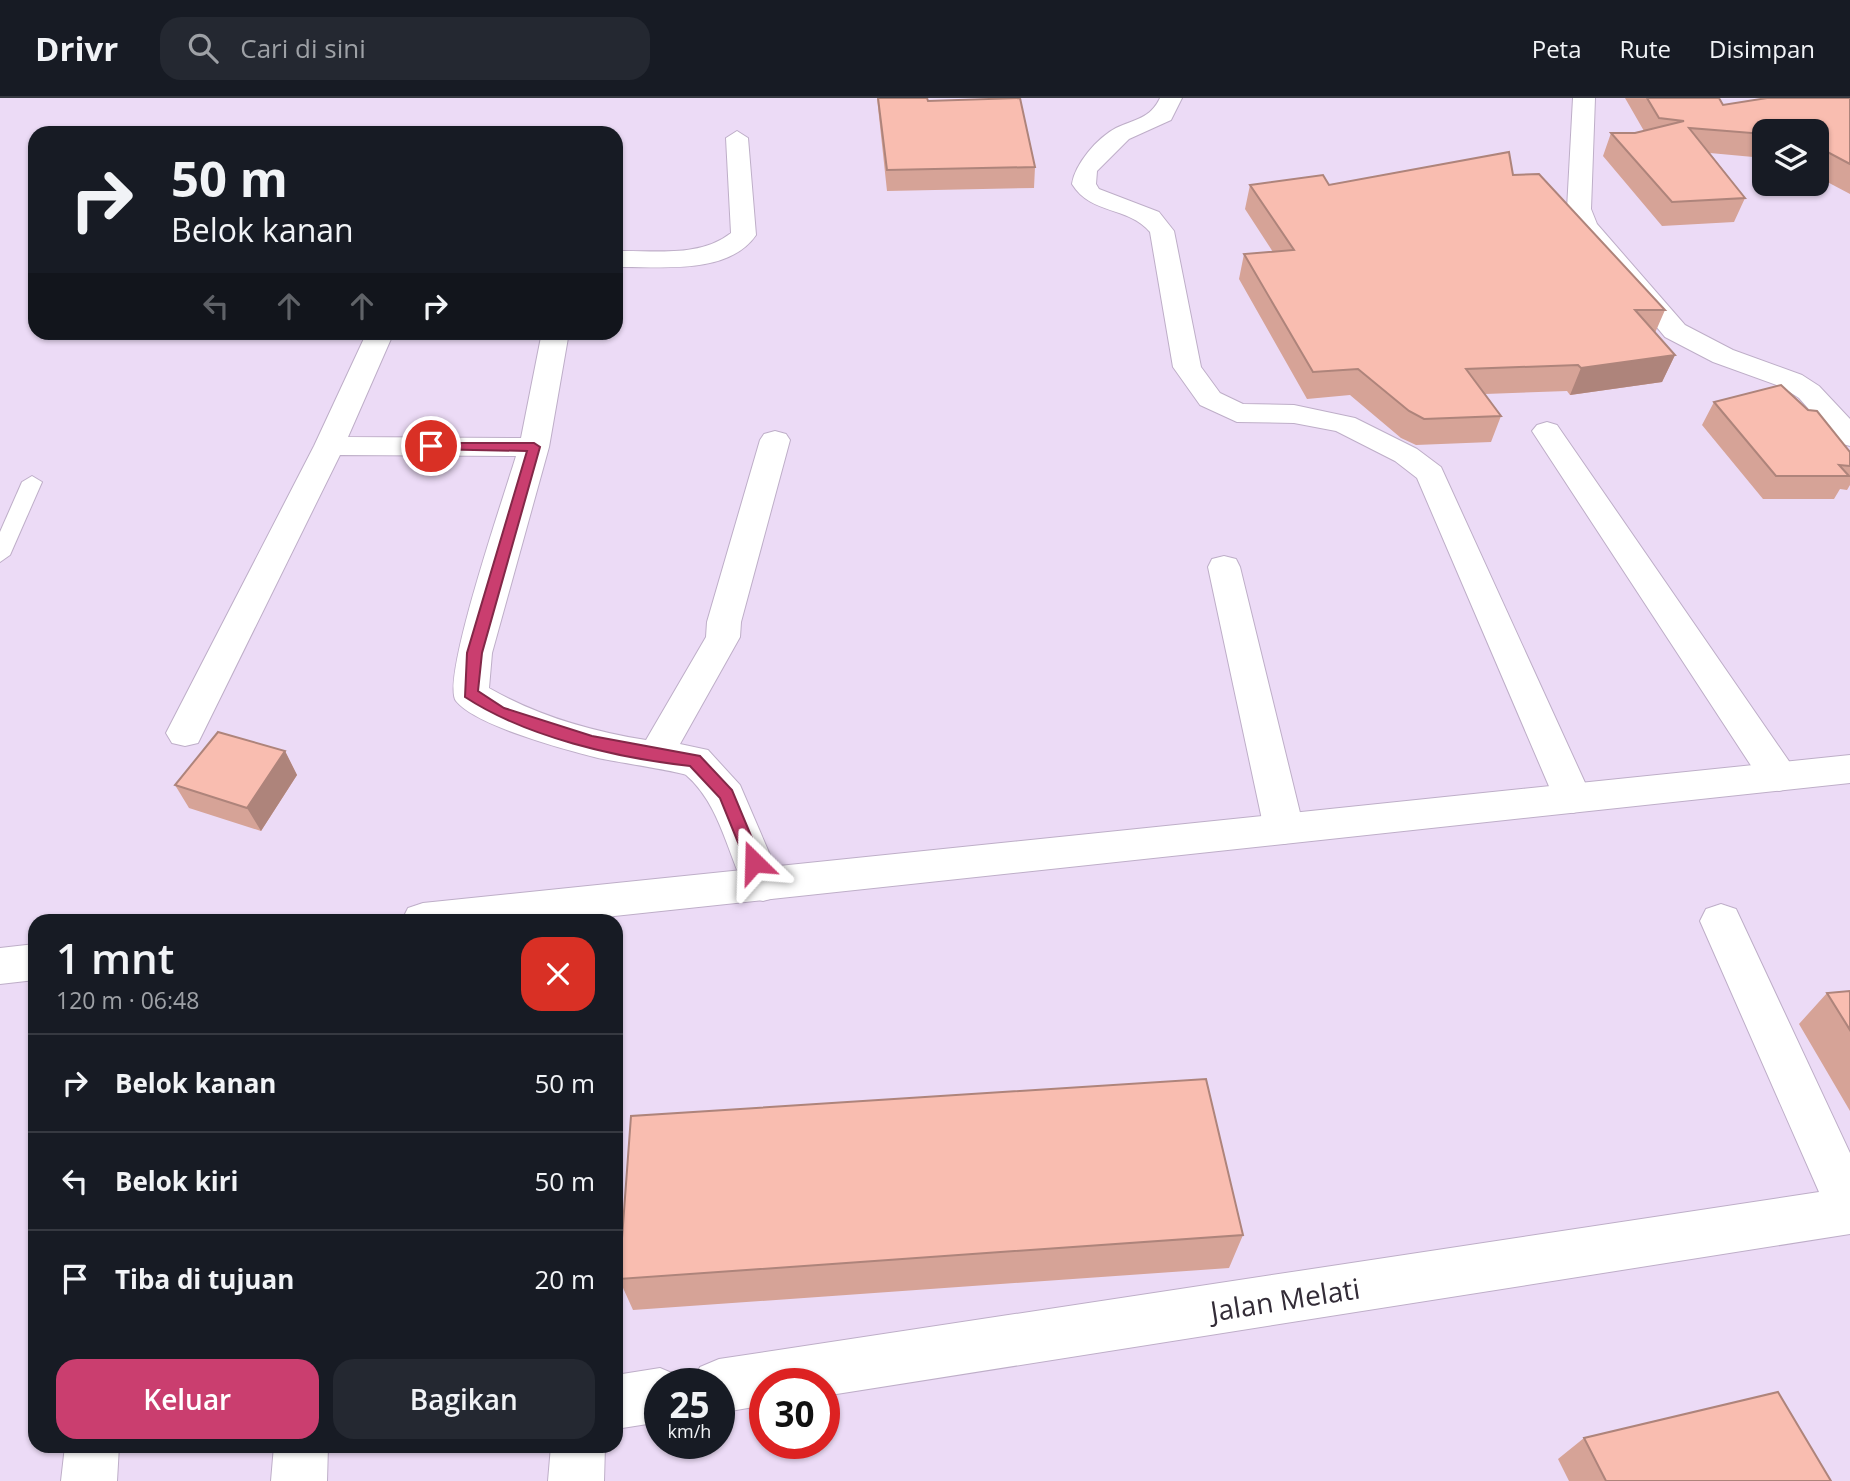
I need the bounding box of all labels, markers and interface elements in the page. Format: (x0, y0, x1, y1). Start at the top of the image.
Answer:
search box (160, 17, 650, 80)
text: Drivr (35, 26, 118, 71)
icon: search (184, 29, 222, 67)
text: Cari di sini (240, 30, 366, 66)
text: Peta (1532, 32, 1582, 65)
text: Rute (1620, 32, 1671, 65)
text: Disimpan (1709, 32, 1815, 65)
map controls (1752, 119, 1829, 196)
button: layers (1752, 119, 1829, 196)
text: 50 m (171, 145, 288, 211)
icon: right (56, 154, 147, 245)
text: Belok kanan (171, 208, 354, 251)
icon: left (197, 287, 235, 325)
icon: ahead (270, 287, 308, 325)
icon: ahead (343, 287, 381, 325)
icon: right (416, 287, 454, 325)
pin (401, 416, 461, 476)
icon: arrive (412, 427, 450, 465)
position arrow (717, 825, 791, 899)
text: 1 mnt (56, 929, 174, 986)
button: close (521, 937, 595, 1011)
text: 120 m · 06:48 (56, 984, 199, 1016)
icon: right (56, 1064, 94, 1102)
text: Belok kanan (115, 1065, 276, 1101)
text: 50 m (534, 1065, 595, 1101)
icon: left (56, 1162, 94, 1200)
text: Belok kiri (115, 1163, 239, 1199)
text: 50 m (534, 1163, 595, 1199)
icon: arrive (56, 1260, 94, 1298)
text: Tiba di tujuan (115, 1261, 294, 1297)
text: 20 m (534, 1261, 595, 1297)
street label: Jalan Melati (1205, 1268, 1362, 1330)
button: Keluar (56, 1359, 319, 1439)
button: Bagikan (333, 1359, 595, 1439)
speed limit sign: 30 (749, 1368, 840, 1459)
text: 25 (669, 1381, 710, 1428)
text: km/h (668, 1419, 711, 1443)

